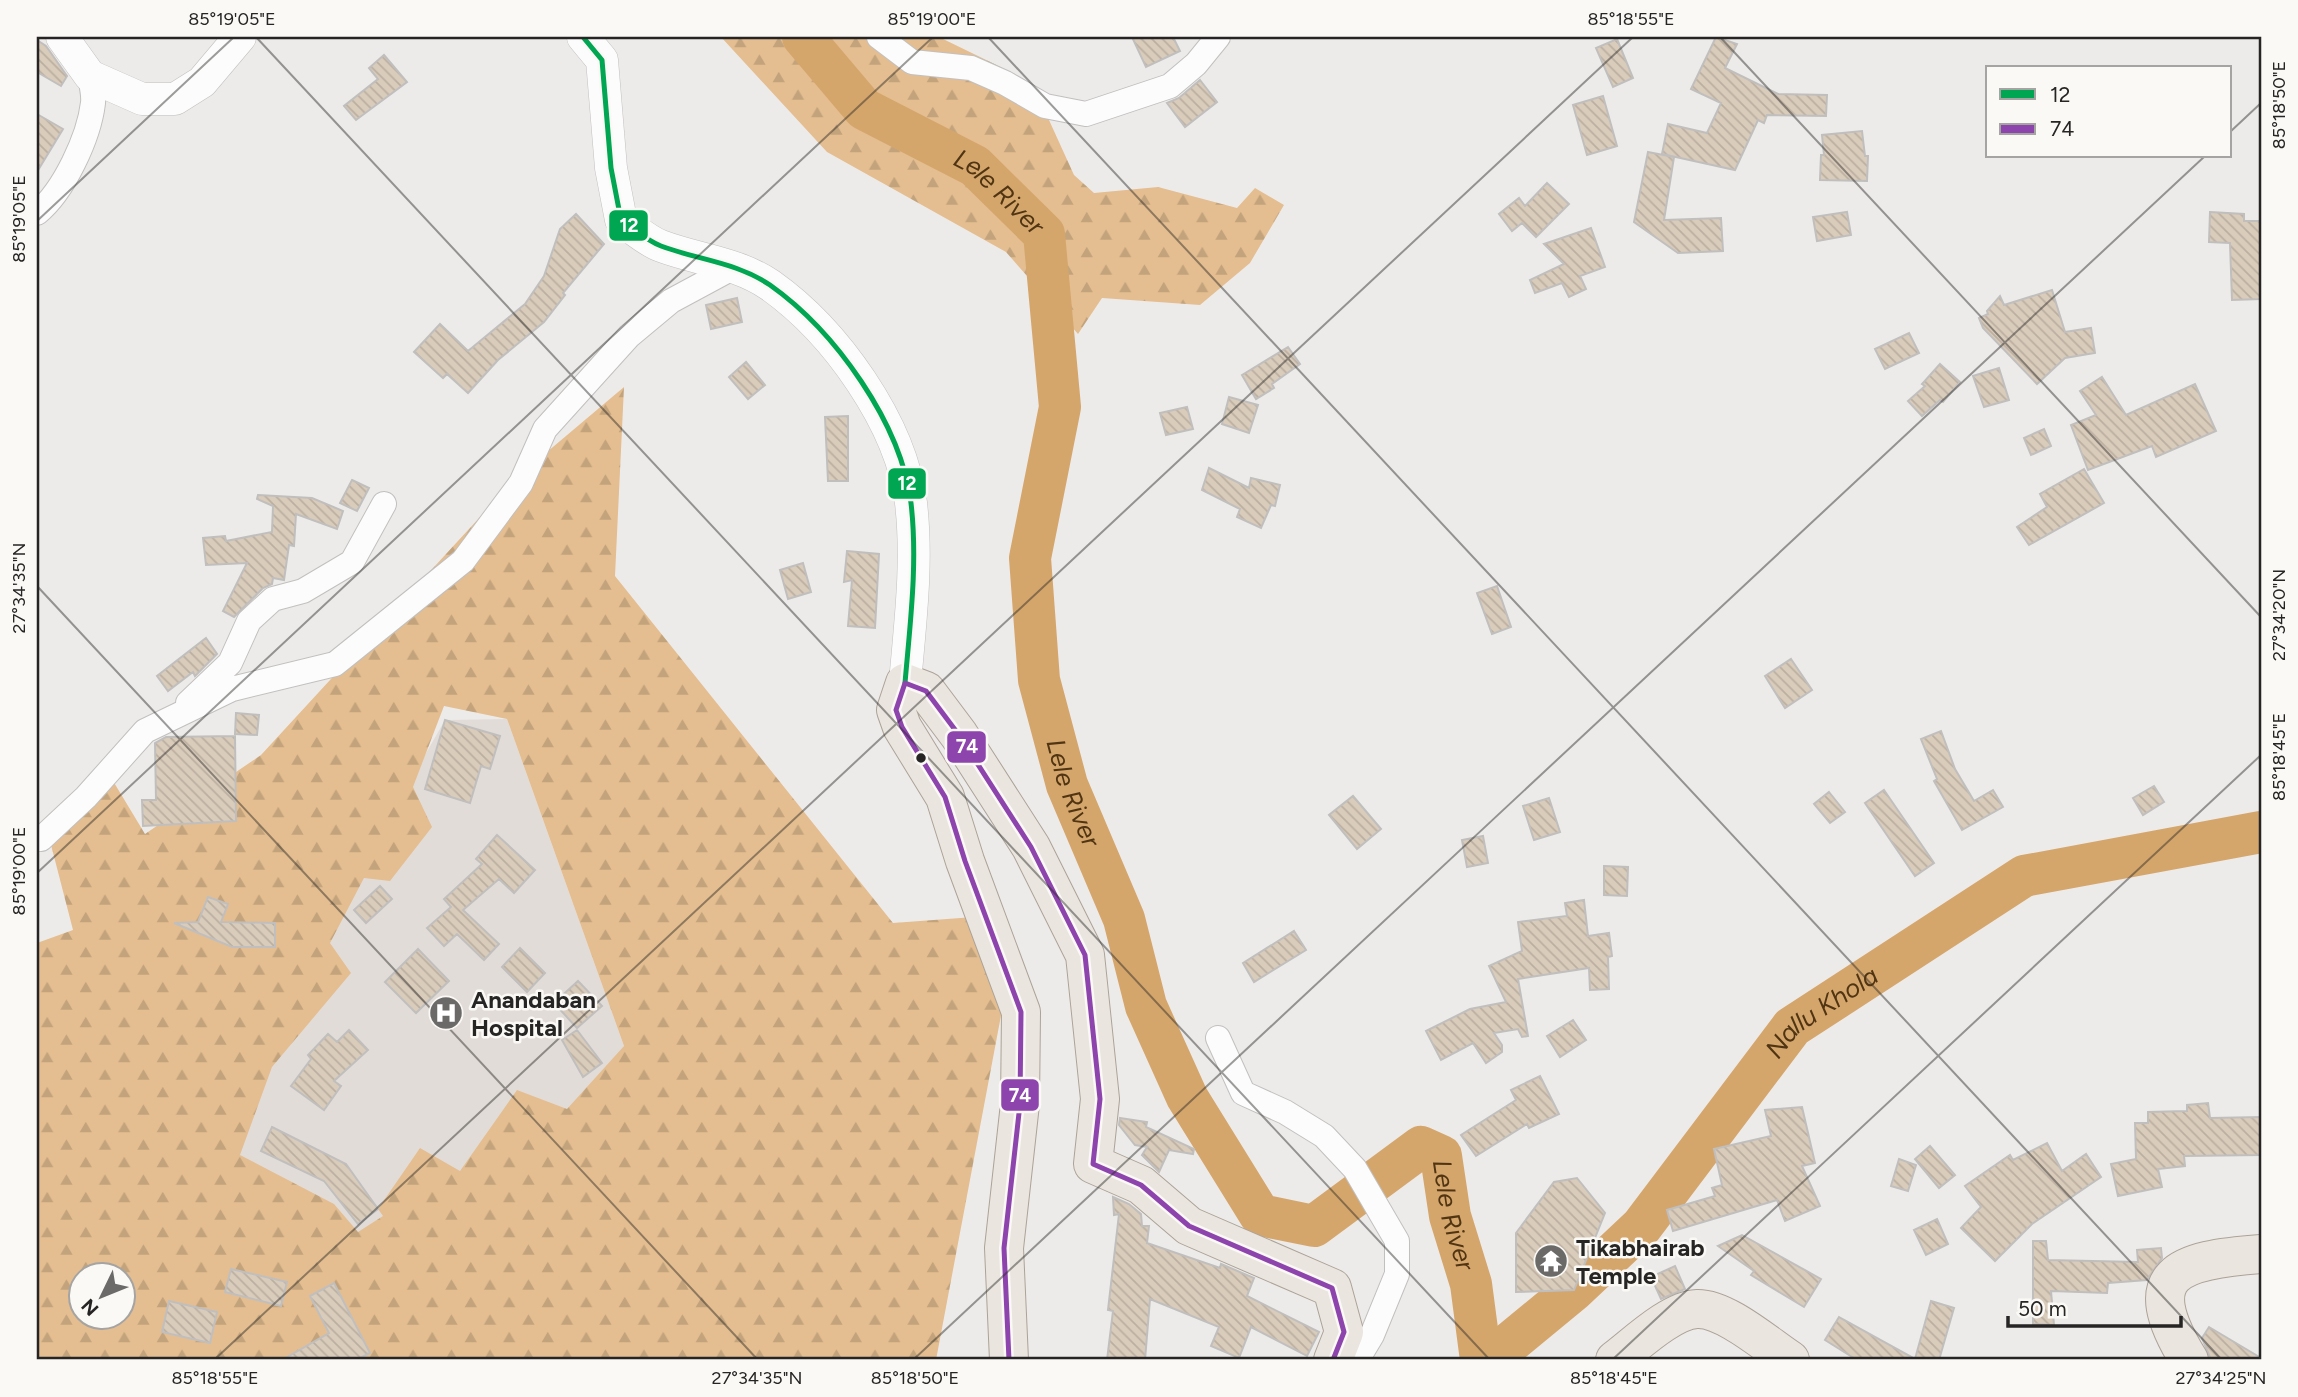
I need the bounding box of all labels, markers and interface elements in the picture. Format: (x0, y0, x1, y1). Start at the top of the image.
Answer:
text: 85°19'05"E (188, 8, 276, 30)
text: 85°19'00"E (888, 8, 976, 30)
text: 85°18'55"E (1587, 8, 1675, 30)
text: 85°18'50"E (2268, 61, 2290, 149)
legend (1986, 66, 2232, 158)
text: 12 (2050, 82, 2070, 107)
text: 74 (2050, 116, 2074, 141)
water label: Lele River (948, 142, 1052, 242)
text: 85°19'05"E (8, 175, 30, 263)
line badge: 12 (608, 209, 649, 242)
text: 12 (619, 214, 639, 237)
line badge: 12 (887, 467, 927, 500)
text: 12 (897, 472, 917, 495)
text: 27°34'35"N (8, 543, 30, 633)
text: 27°34'20"N (2268, 569, 2290, 661)
text: 85°18'45"E (2268, 713, 2290, 801)
line badge: 74 (946, 730, 987, 764)
text: 74 (956, 735, 978, 758)
water label: Lele River (1039, 735, 1108, 853)
unlabelled marker (914, 751, 928, 765)
text: 85°19'00"E (8, 827, 30, 915)
water label: Nallu Khola (1758, 959, 1884, 1065)
place label: Anandaban Hospital (471, 985, 596, 1042)
hospital icon: Anandaban Hospital (427, 994, 465, 1032)
line badge: 74 (1000, 1078, 1040, 1112)
text: 74 (1009, 1084, 1031, 1107)
water label: Lele River (1426, 1157, 1482, 1275)
place label: Tikabhairab Temple (1576, 1233, 1705, 1290)
temple icon: Tikabhairab Temple (1532, 1242, 1570, 1280)
north arrow (66, 1260, 136, 1330)
scale bar (2008, 1285, 2181, 1329)
text: N (77, 1294, 103, 1320)
text: 50 m (2018, 1296, 2067, 1321)
text: 85°18'55"E (171, 1367, 259, 1389)
text: 27°34'35"N (712, 1367, 802, 1389)
text: 85°18'50"E (871, 1367, 959, 1389)
text: 85°18'45"E (1570, 1367, 1658, 1389)
text: 27°34'25"N (2175, 1367, 2267, 1389)

